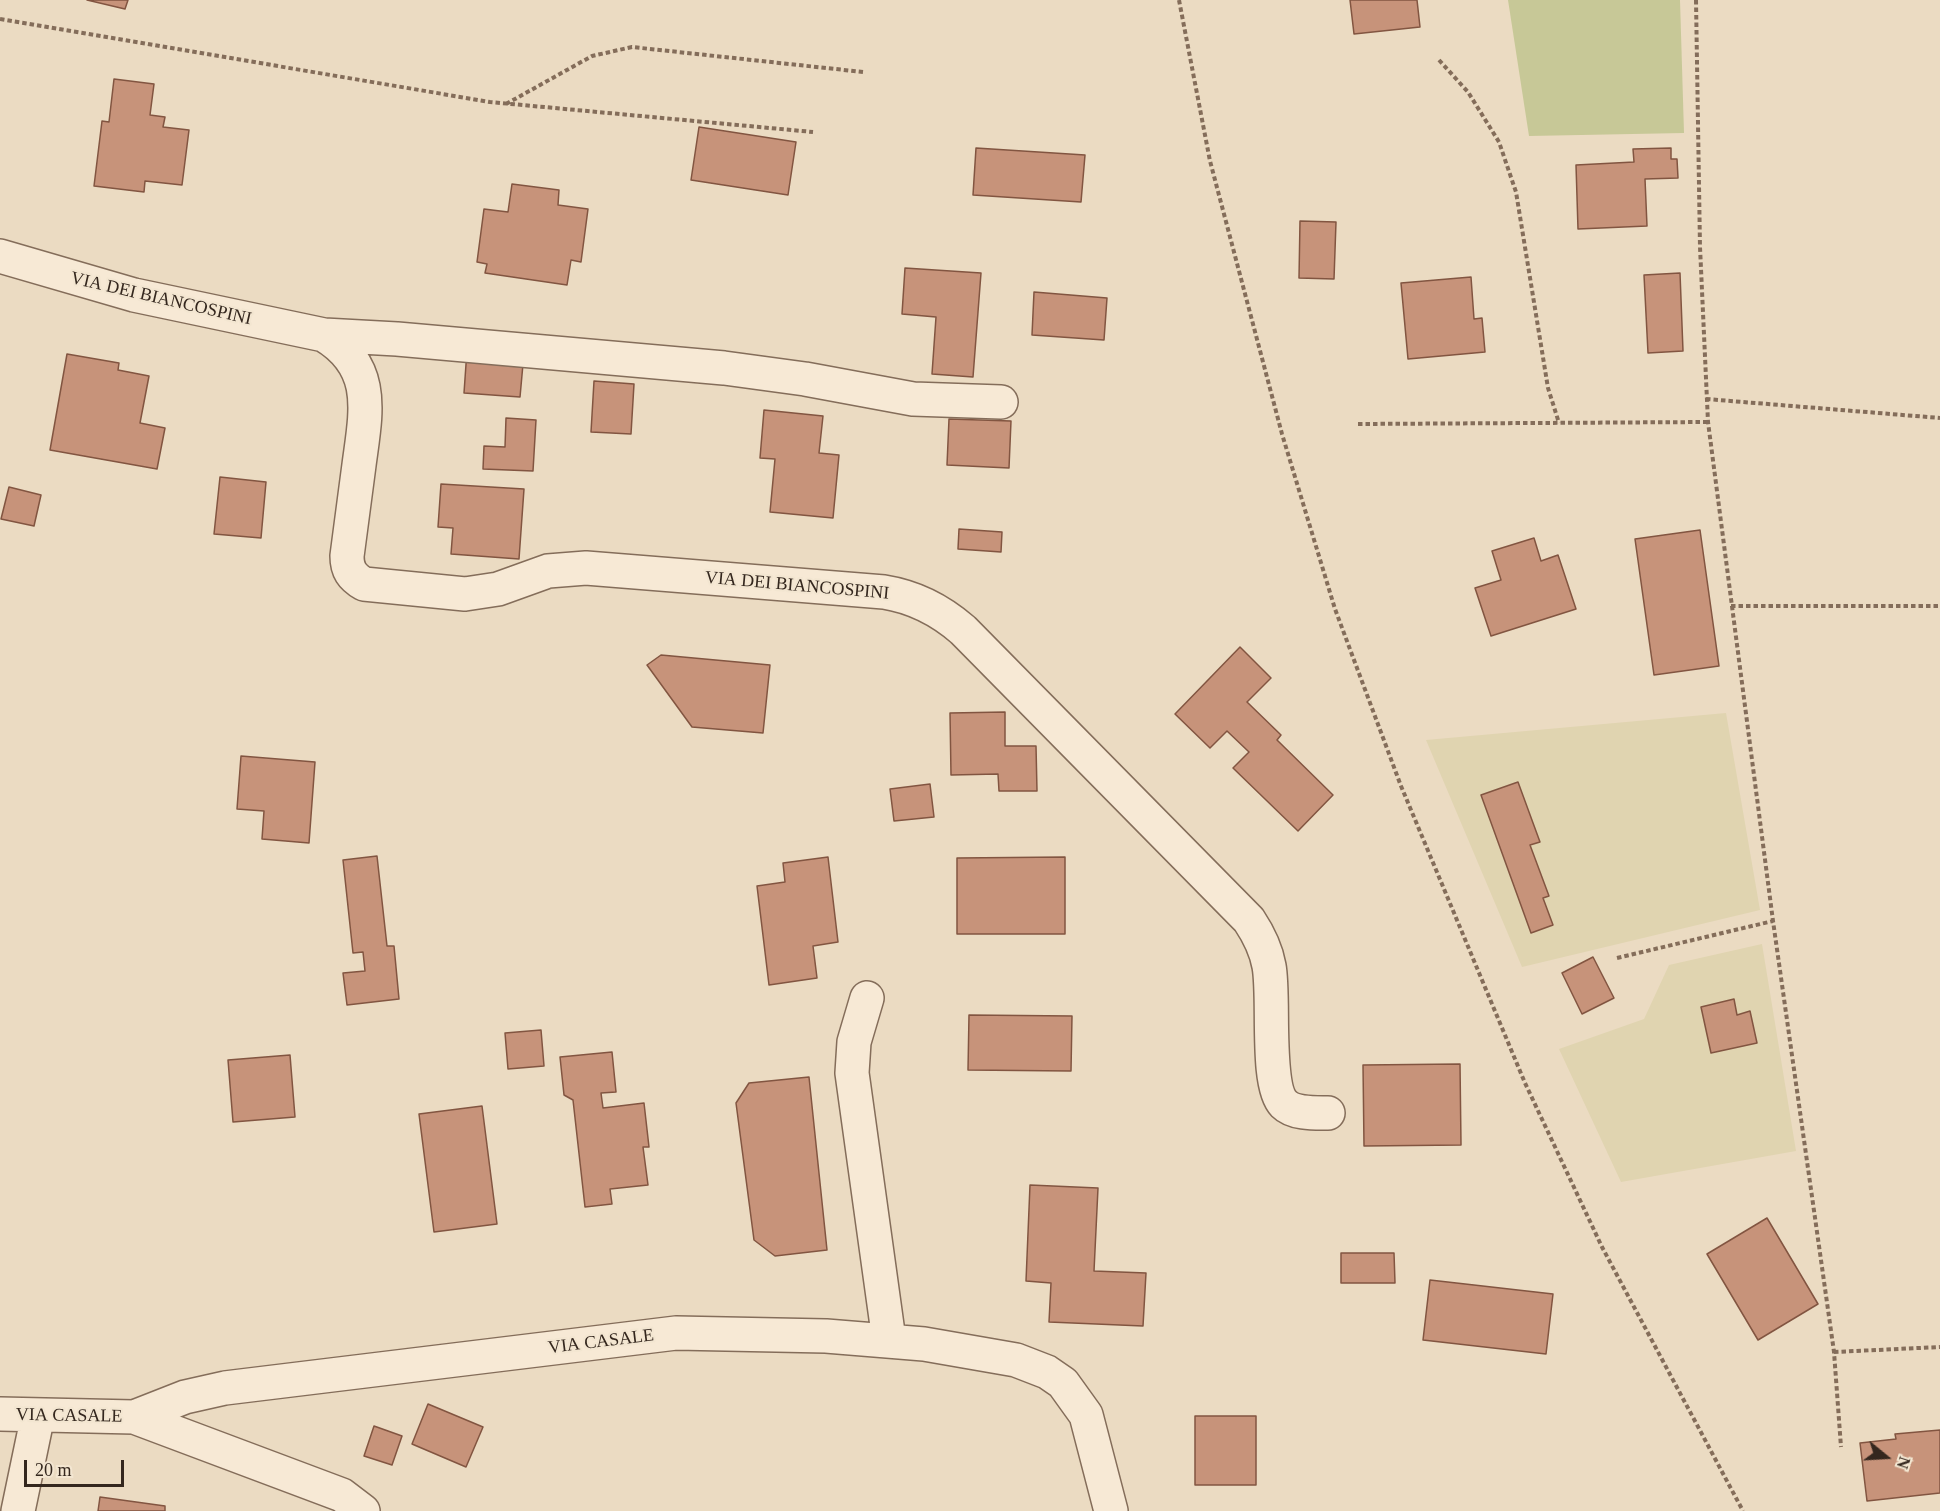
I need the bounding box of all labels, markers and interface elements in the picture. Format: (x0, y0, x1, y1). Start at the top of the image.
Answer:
street label: VIA DEI BIANCOSPINI (68, 268, 254, 330)
street label: VIA DEI BIANCOSPINI (704, 567, 890, 605)
street label: VIA CASALE (547, 1325, 655, 1359)
street label: VIA CASALE (16, 1404, 122, 1428)
north arrow (1856, 1427, 1916, 1487)
scale bar (27, 1448, 128, 1486)
text: N (1894, 1455, 1913, 1471)
text: 20 m (35, 1460, 72, 1480)

